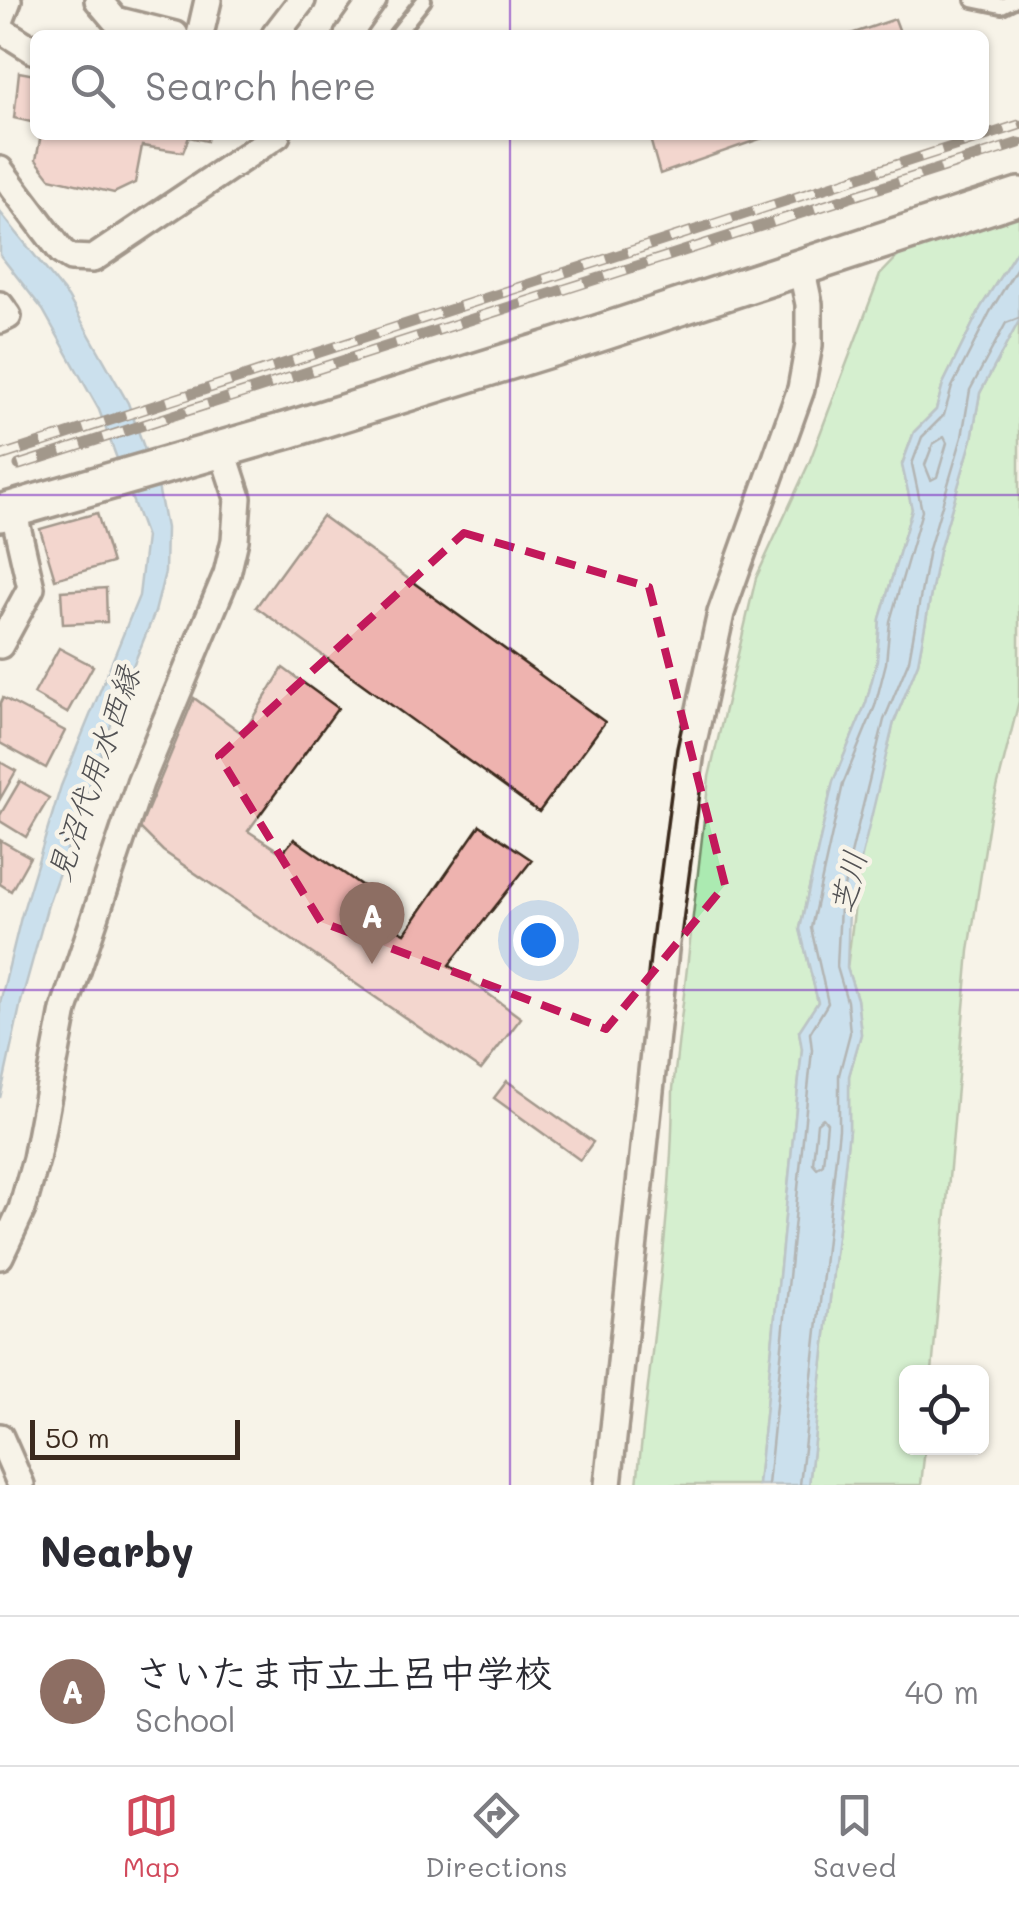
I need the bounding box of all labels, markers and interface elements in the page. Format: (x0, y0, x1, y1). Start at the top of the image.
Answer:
search box (30, 30, 989, 140)
icon: search (65, 58, 120, 113)
text: Search here (145, 60, 376, 110)
water label: 見沼代用水西縁 (36, 657, 149, 886)
water label: 芝川 (819, 846, 875, 918)
pin: A (340, 882, 404, 964)
your location (513, 915, 564, 966)
map controls (899, 1365, 989, 1455)
button: locate (899, 1365, 989, 1455)
scale bar (30, 1415, 240, 1460)
text: 50 m (45, 1419, 110, 1455)
text: Nearby (40, 1523, 194, 1578)
text: さいたま市立土呂中学校 (135, 1647, 552, 1697)
text: A (61, 1670, 84, 1712)
text: 40 m (905, 1670, 979, 1712)
text: School (135, 1698, 236, 1740)
tab: Map (123, 1788, 180, 1884)
tab: Directions (425, 1788, 568, 1884)
tab: Saved (813, 1788, 896, 1884)

